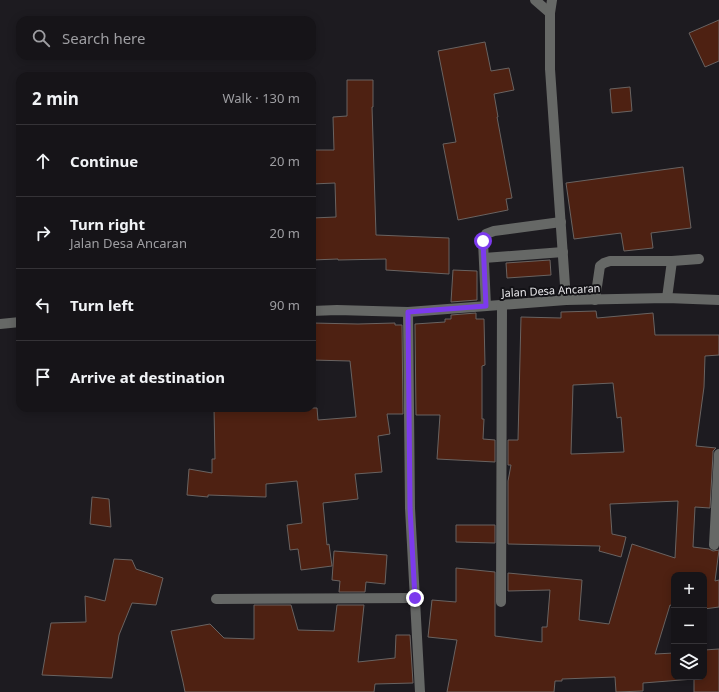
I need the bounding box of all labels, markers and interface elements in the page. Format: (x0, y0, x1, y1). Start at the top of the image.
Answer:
search box (16, 16, 316, 60)
icon: search (30, 27, 52, 49)
text: Search here (62, 28, 145, 48)
text: 2 min (32, 87, 79, 110)
text: Walk · 130 m (222, 89, 300, 107)
icon: ahead (32, 150, 54, 172)
text: Continue (70, 151, 138, 171)
text: 20 m (270, 152, 300, 170)
text: Turn right (70, 214, 145, 234)
icon: right (32, 222, 54, 244)
text: 20 m (270, 224, 300, 242)
route start (474, 232, 492, 250)
text: Jalan Desa Ancaran (70, 234, 187, 252)
street label: Jalan Desa Ancaran (500, 280, 601, 300)
icon: left (32, 294, 54, 316)
text: Turn left (70, 295, 134, 315)
text: 90 m (270, 296, 300, 314)
icon: arrive (32, 366, 54, 388)
text: Arrive at destination (70, 367, 225, 387)
map controls (671, 572, 707, 680)
button: + (671, 572, 707, 608)
route end (406, 589, 424, 607)
button: − (671, 608, 707, 644)
button: layers (671, 644, 707, 680)

